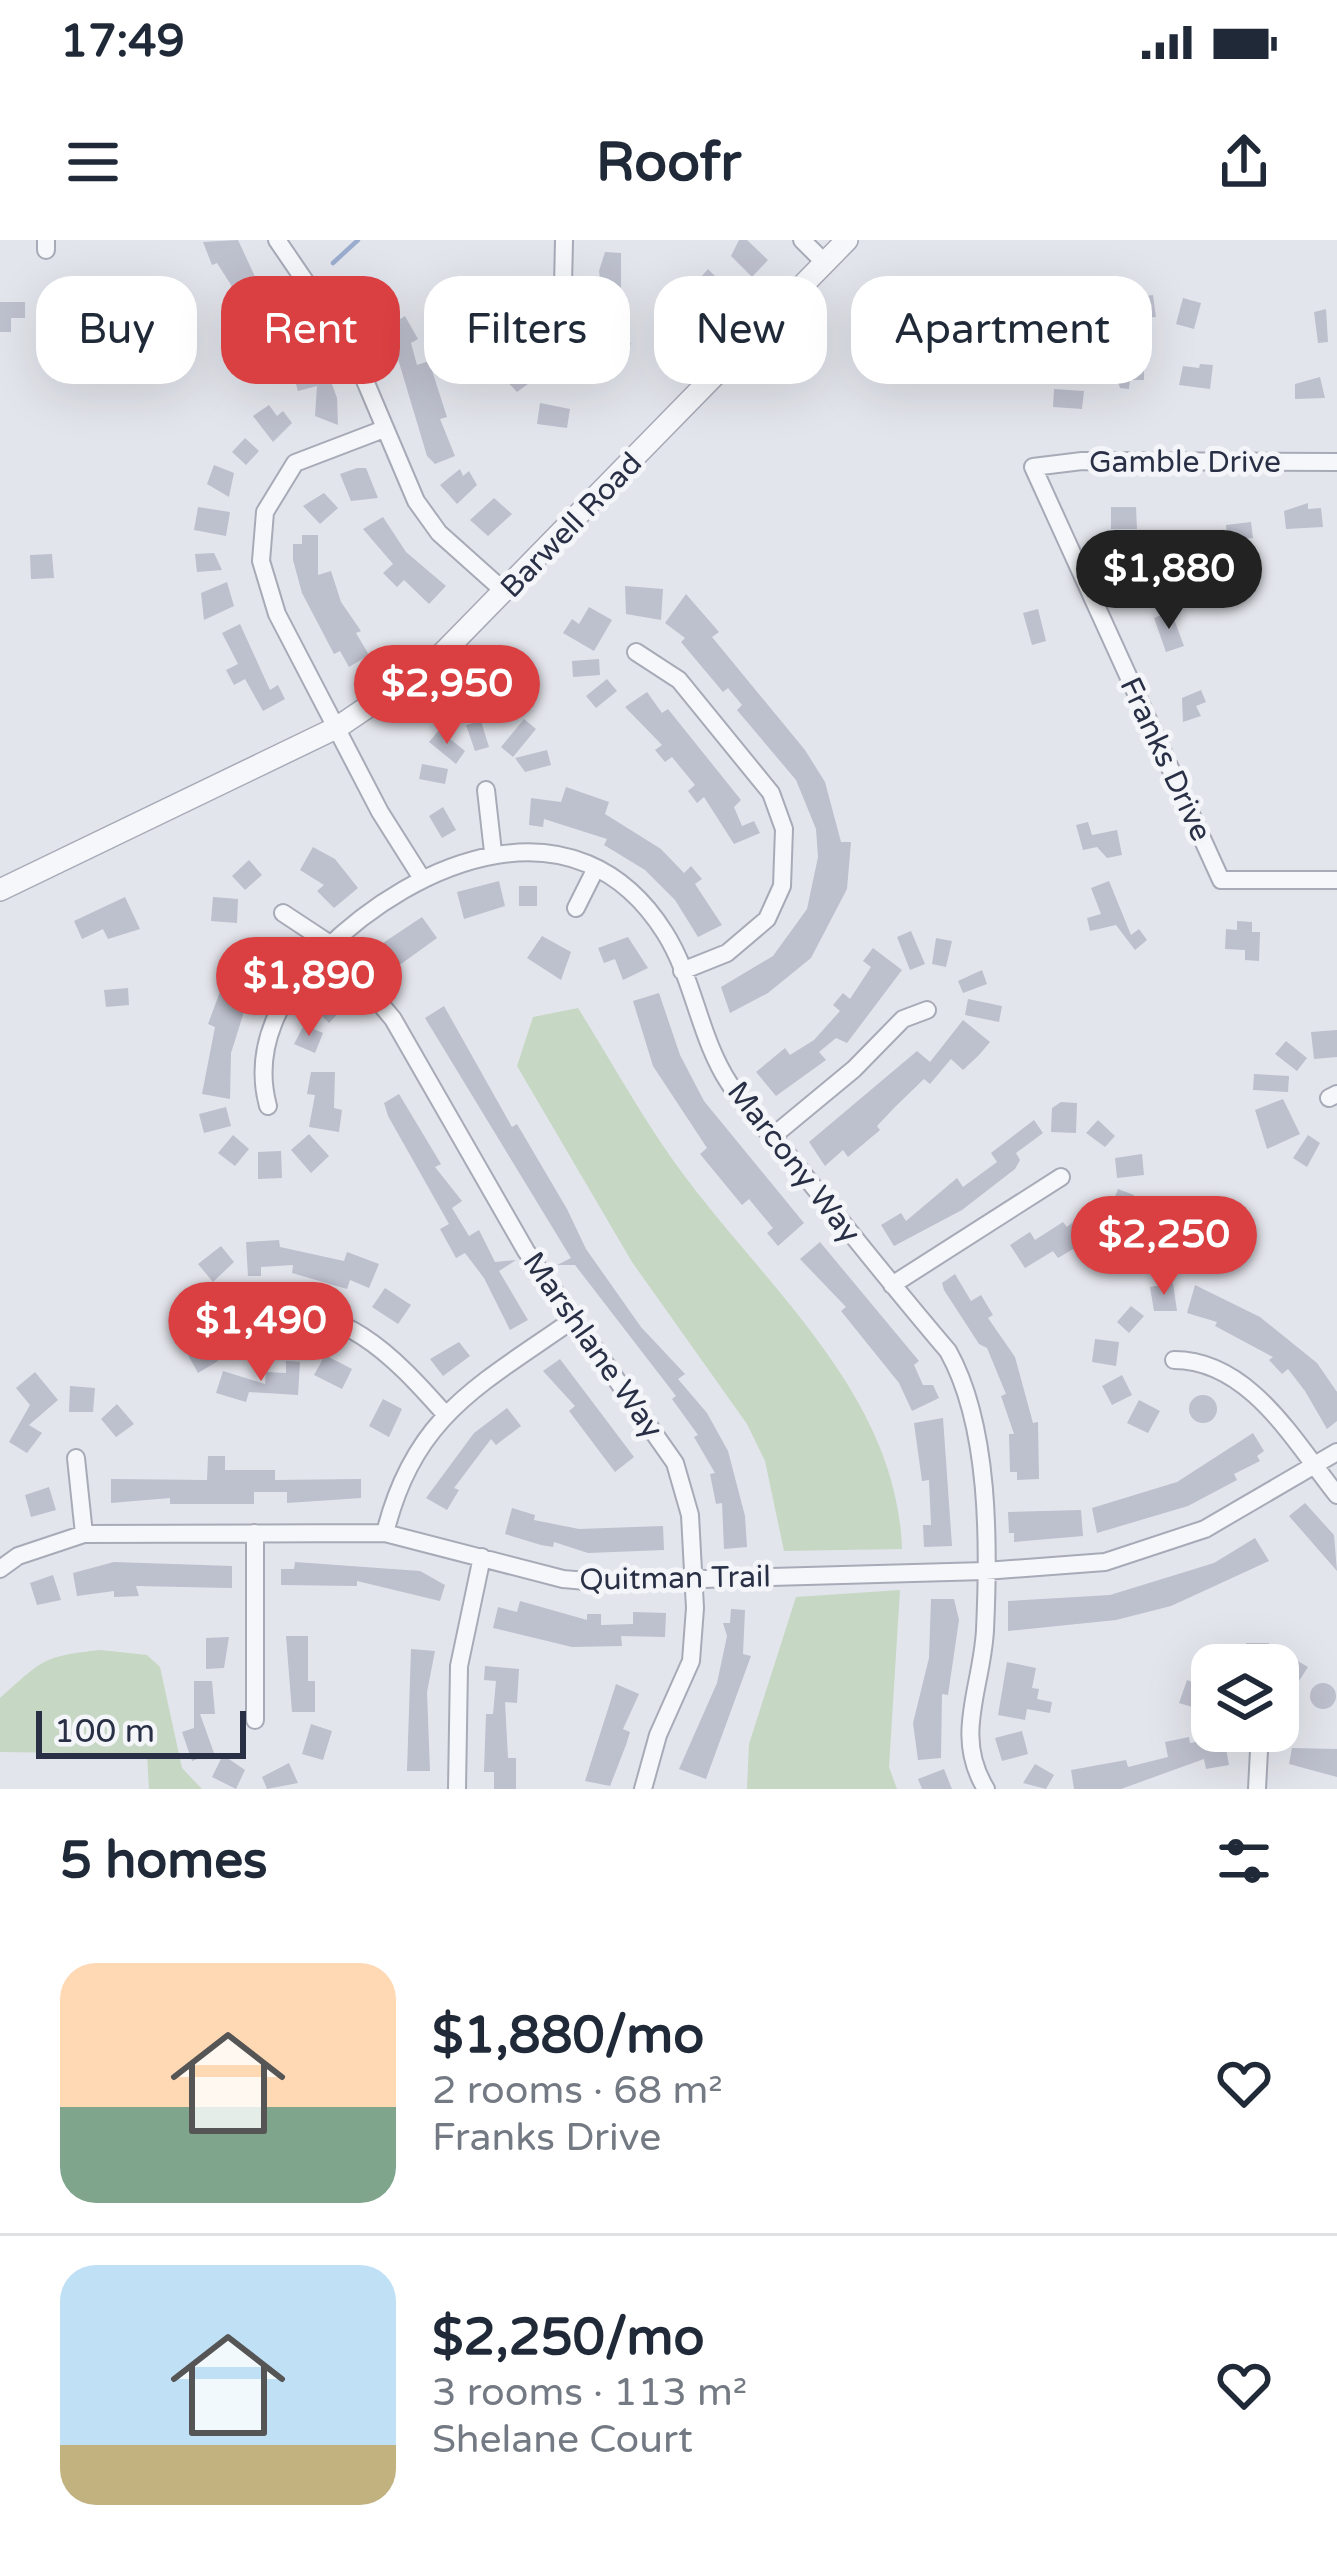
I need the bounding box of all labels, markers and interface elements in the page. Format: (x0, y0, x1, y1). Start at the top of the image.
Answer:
text: 17:49 (60, 15, 185, 69)
icon: menu (60, 129, 126, 195)
icon: share (1211, 129, 1277, 195)
text: Roofr (596, 130, 741, 195)
chip: Buy (36, 276, 197, 384)
chip: Rent (221, 276, 400, 384)
chip: Filters (424, 276, 630, 384)
chip: New (654, 276, 827, 384)
chip: Apartment (851, 276, 1152, 384)
street label: Gamble Drive (1089, 444, 1281, 481)
street label: Barwell Road (493, 445, 650, 606)
pin: $1,880 (1071, 530, 1267, 632)
text: $1,880 (1103, 545, 1235, 592)
pin: $2,950 (349, 645, 545, 747)
text: $2,950 (381, 660, 513, 707)
street label: Franks Drive (1112, 671, 1220, 847)
pin: $1,890 (211, 937, 407, 1039)
text: $1,890 (243, 952, 375, 999)
street label: Marcony Way (719, 1074, 868, 1250)
pin: $2,250 (1066, 1196, 1262, 1298)
text: $2,250 (1098, 1211, 1230, 1258)
street label: Marshlane Way (515, 1245, 671, 1446)
pin: $1,490 (163, 1282, 359, 1384)
text: $1,490 (195, 1297, 327, 1344)
street label: Quitman Trail (579, 1558, 771, 1599)
map controls (1191, 1644, 1299, 1752)
button: layers (1191, 1644, 1299, 1752)
scale bar (36, 1705, 246, 1758)
text: 100 m (54, 1712, 155, 1751)
icon: filters (1211, 1828, 1277, 1894)
text: 5 homes (60, 1830, 268, 1892)
text: $1,880/mo (432, 2005, 704, 2067)
icon: home (156, 2011, 300, 2155)
icon: heart (1211, 2050, 1277, 2116)
text: 2 rooms · 68 m² (432, 2067, 723, 2114)
text: Franks Drive (432, 2114, 661, 2161)
text: $2,250/mo (432, 2307, 704, 2369)
icon: home (156, 2313, 300, 2457)
icon: heart (1211, 2352, 1277, 2418)
text: 3 rooms · 113 m² (432, 2369, 747, 2416)
text: Shelane Court (432, 2416, 693, 2463)

